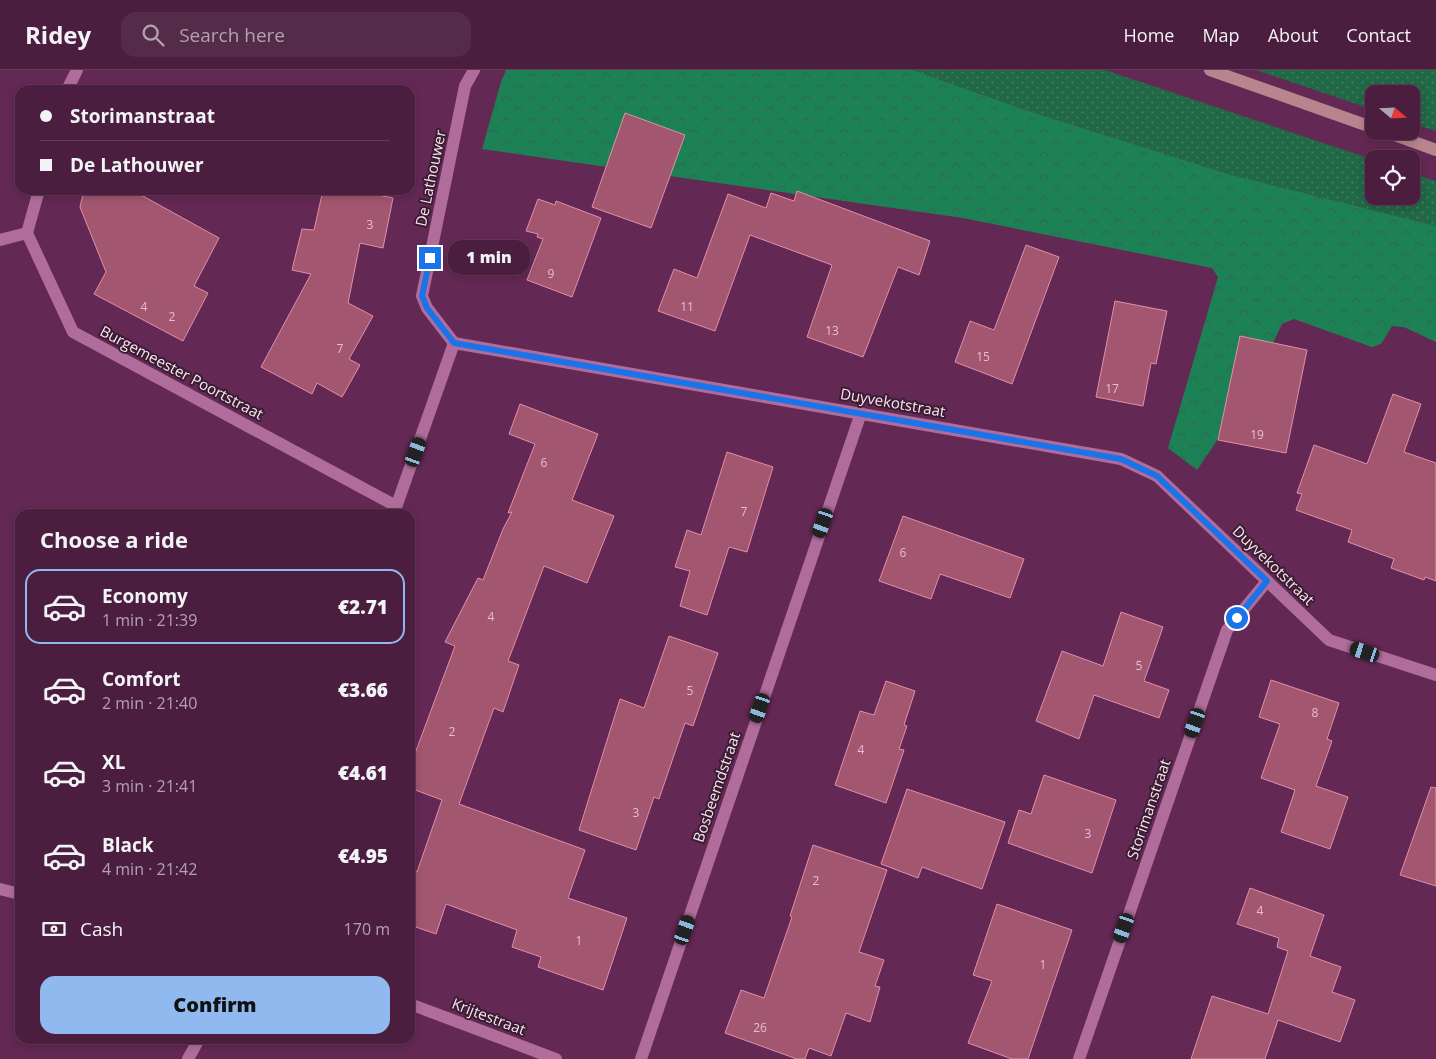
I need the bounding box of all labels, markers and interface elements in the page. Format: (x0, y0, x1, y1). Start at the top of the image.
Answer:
search box (121, 12, 471, 57)
text: Ridey (25, 18, 91, 51)
icon: search (139, 21, 167, 49)
text: Search here (179, 22, 285, 48)
text: Home (1124, 23, 1174, 47)
text: Map (1202, 23, 1240, 47)
text: About (1268, 23, 1318, 47)
text: Contact (1346, 23, 1411, 47)
north arrow (1365, 85, 1420, 140)
map controls (1365, 85, 1420, 205)
text: Storimanstraat (70, 103, 215, 129)
street label: De Lathouwer (410, 128, 450, 228)
button: locate (1365, 150, 1420, 205)
text: De Lathouwer (70, 152, 204, 178)
house number: 3 (367, 216, 374, 233)
callout: 1 min (448, 240, 530, 276)
text: 1 min (466, 246, 512, 268)
route end (419, 247, 441, 269)
house number: 9 (548, 265, 555, 282)
house number: 4 (141, 298, 148, 315)
house number: 11 (680, 298, 694, 315)
house number: 2 (169, 308, 176, 325)
street label: Burgemeester Poortstraat (97, 320, 267, 424)
house number: 13 (825, 322, 839, 339)
house number: 7 (337, 340, 344, 357)
house number: 15 (976, 348, 990, 365)
house number: 17 (1105, 380, 1119, 397)
street label: Duyvekotstraat (839, 383, 947, 421)
house number: 19 (1250, 426, 1264, 443)
car (403, 435, 428, 469)
house number: 6 (541, 454, 548, 471)
house number: 7 (741, 503, 748, 520)
car (811, 506, 834, 540)
street label: Duyvekotstraat (1229, 521, 1319, 609)
text: Choose a ride (40, 524, 188, 554)
house number: 6 (900, 544, 907, 561)
text: Economy (102, 583, 188, 609)
icon: car (42, 584, 87, 629)
text: €2.71 (338, 594, 388, 620)
route start (1226, 607, 1248, 629)
house number: 4 (488, 608, 495, 625)
text: 1 min · 21:39 (102, 609, 197, 631)
car (1348, 640, 1381, 664)
house number: 5 (1136, 657, 1143, 674)
text: Comfort (102, 666, 181, 692)
icon: car (42, 667, 87, 712)
text: €3.66 (338, 677, 388, 703)
house number: 5 (687, 682, 694, 699)
car (748, 691, 771, 725)
text: 2 min · 21:40 (102, 692, 197, 714)
house number: 8 (1312, 704, 1319, 721)
car (1183, 706, 1206, 740)
house number: 2 (449, 723, 456, 740)
street label: Bosbeemdstraat (688, 729, 744, 845)
house number: 4 (858, 741, 865, 758)
text: XL (102, 749, 125, 775)
icon: car (42, 750, 87, 795)
street label: Storimanstraat (1122, 756, 1174, 862)
text: €4.61 (338, 760, 388, 786)
text: 3 min · 21:41 (102, 775, 197, 797)
house number: 3 (633, 804, 640, 821)
house number: 3 (1085, 825, 1092, 842)
text: Black (102, 832, 154, 858)
icon: car (42, 833, 87, 878)
text: €4.95 (338, 843, 388, 869)
text: 4 min · 21:42 (102, 858, 197, 880)
house number: 2 (813, 872, 820, 889)
house number: 4 (1257, 902, 1264, 919)
car (1112, 911, 1135, 945)
car (673, 913, 696, 947)
icon: cash (40, 915, 68, 943)
text: Cash (80, 916, 123, 942)
text: 170 m (344, 918, 390, 940)
house number: 1 (576, 932, 582, 949)
house number: 1 (1040, 956, 1046, 973)
button: Confirm (40, 976, 390, 1034)
street label: Krijtestraat (449, 993, 529, 1039)
house number: 26 (753, 1019, 767, 1036)

